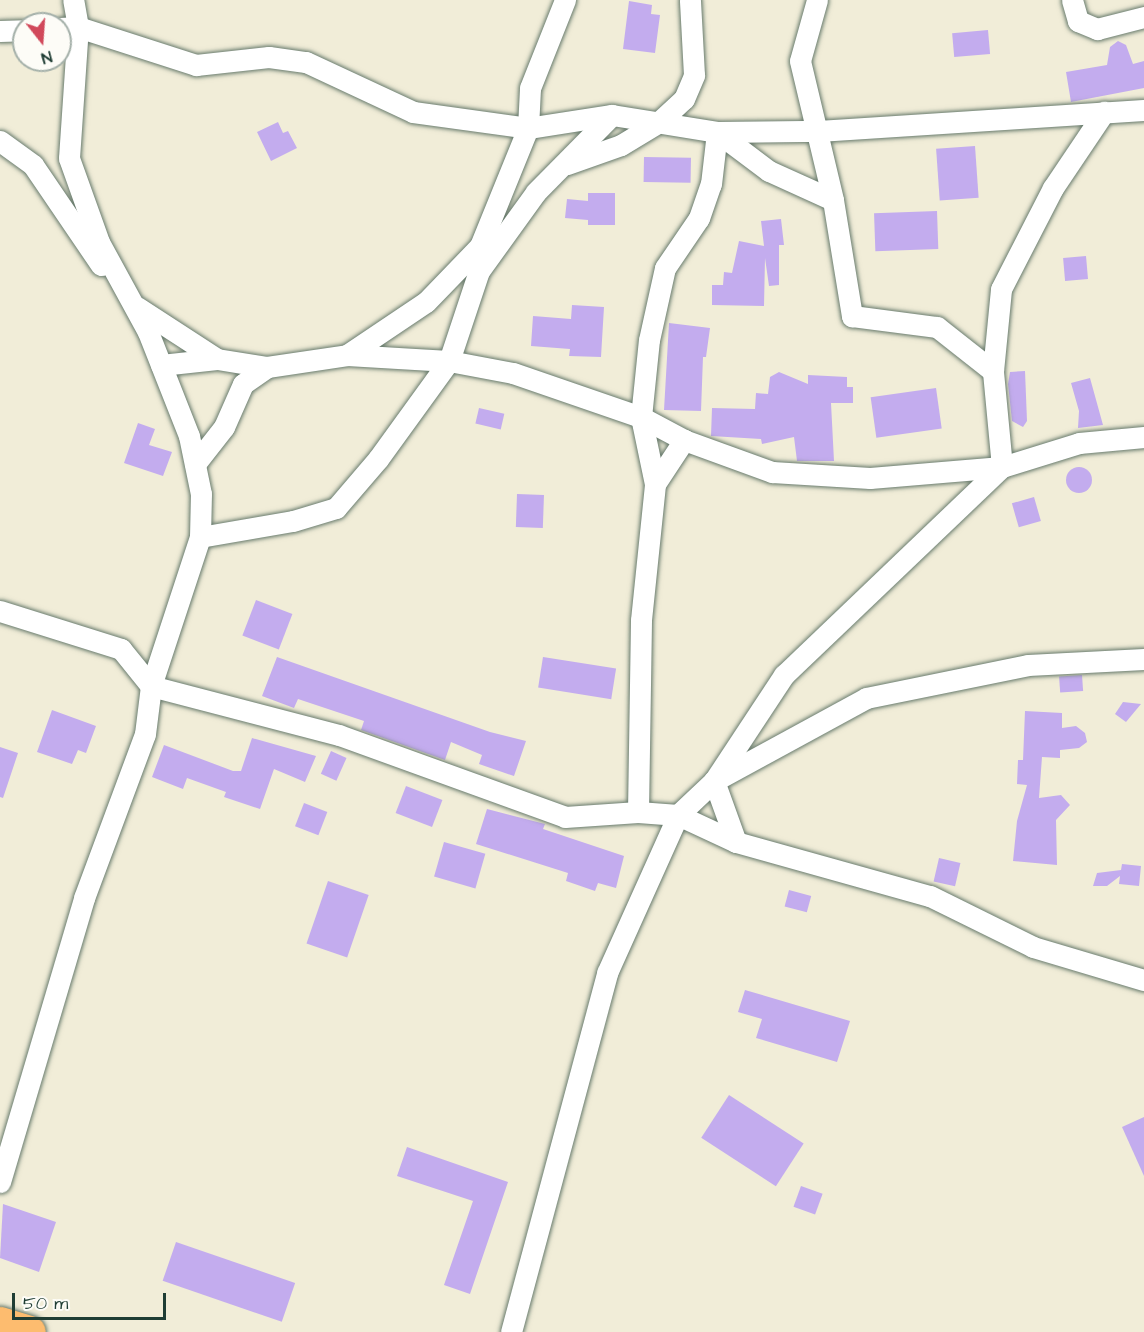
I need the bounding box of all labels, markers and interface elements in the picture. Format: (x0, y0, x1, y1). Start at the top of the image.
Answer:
north arrow (12, 12, 72, 72)
text: N (39, 45, 55, 69)
scale bar (15, 1281, 170, 1319)
text: 50 m (23, 1291, 68, 1316)

